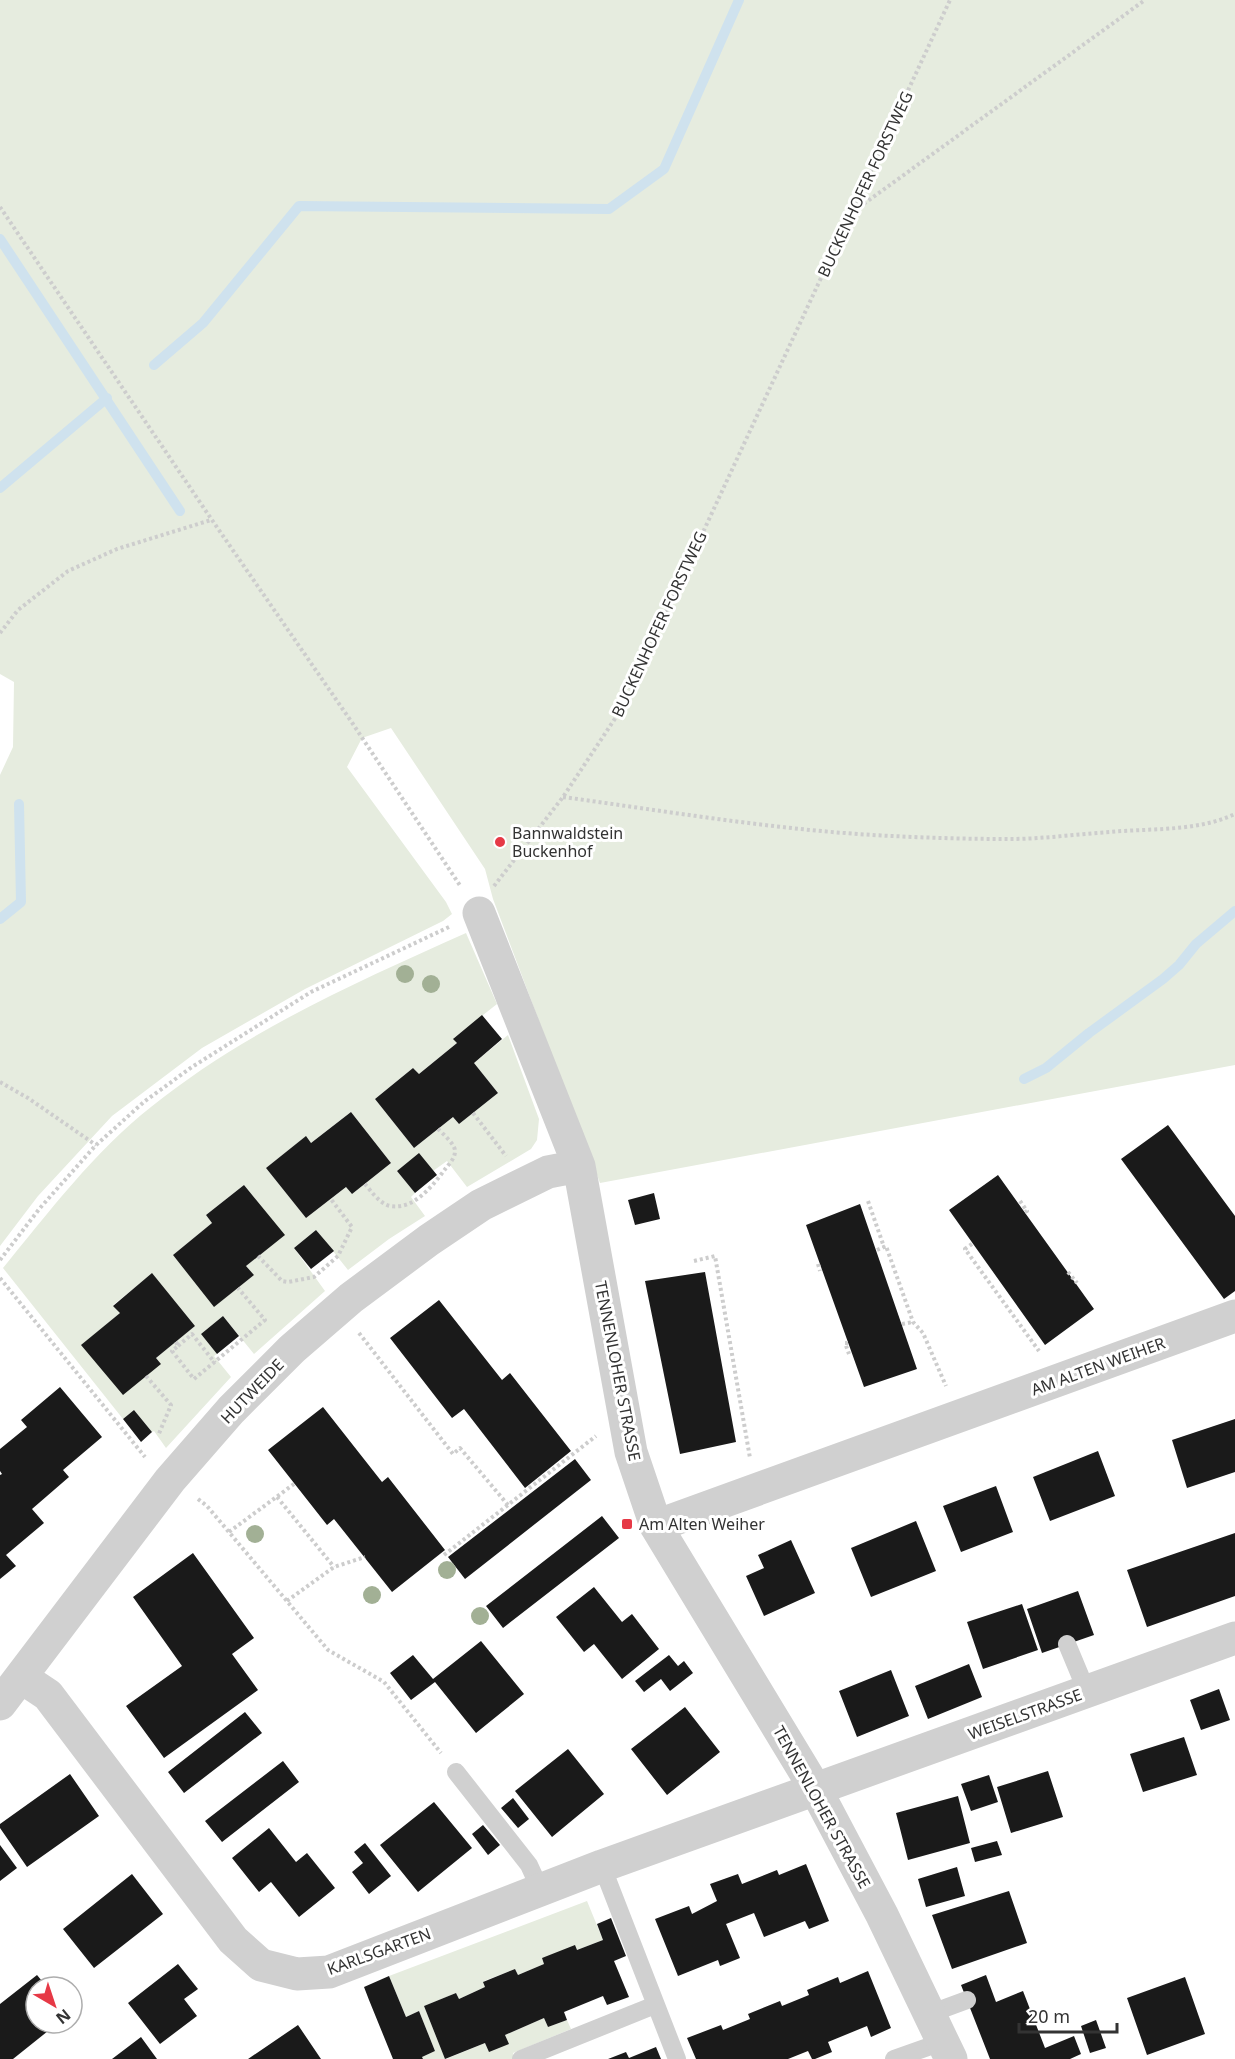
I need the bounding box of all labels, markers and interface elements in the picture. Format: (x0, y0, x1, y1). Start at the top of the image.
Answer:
street label: BUCKENHOFER FORSTWEG (812, 87, 918, 281)
street label: BUCKENHOFER FORSTWEG (606, 527, 712, 721)
place label: Bannwaldstein Buckenhof (512, 822, 623, 862)
marker: Bannwaldstein Buckenhof (493, 835, 507, 849)
street label: TENNENLOHER STRASSE (590, 1279, 646, 1463)
street label: AM ALTEN WEIHER (1028, 1332, 1168, 1400)
street label: HUTWEIDE (216, 1354, 288, 1428)
place label: Am Alten Weiher (639, 1513, 765, 1535)
marker: Am Alten Weiher (620, 1517, 634, 1531)
street label: WEISELSTRASSE (965, 1683, 1085, 1745)
street label: TENNENLOHER STRASSE (768, 1722, 876, 1892)
street label: KARLSGARTEN (324, 1922, 434, 1980)
north arrow (24, 1975, 84, 2035)
scale bar (1019, 1996, 1116, 2034)
text: N (51, 2004, 75, 2029)
text: 20 m (1028, 2004, 1070, 2028)

